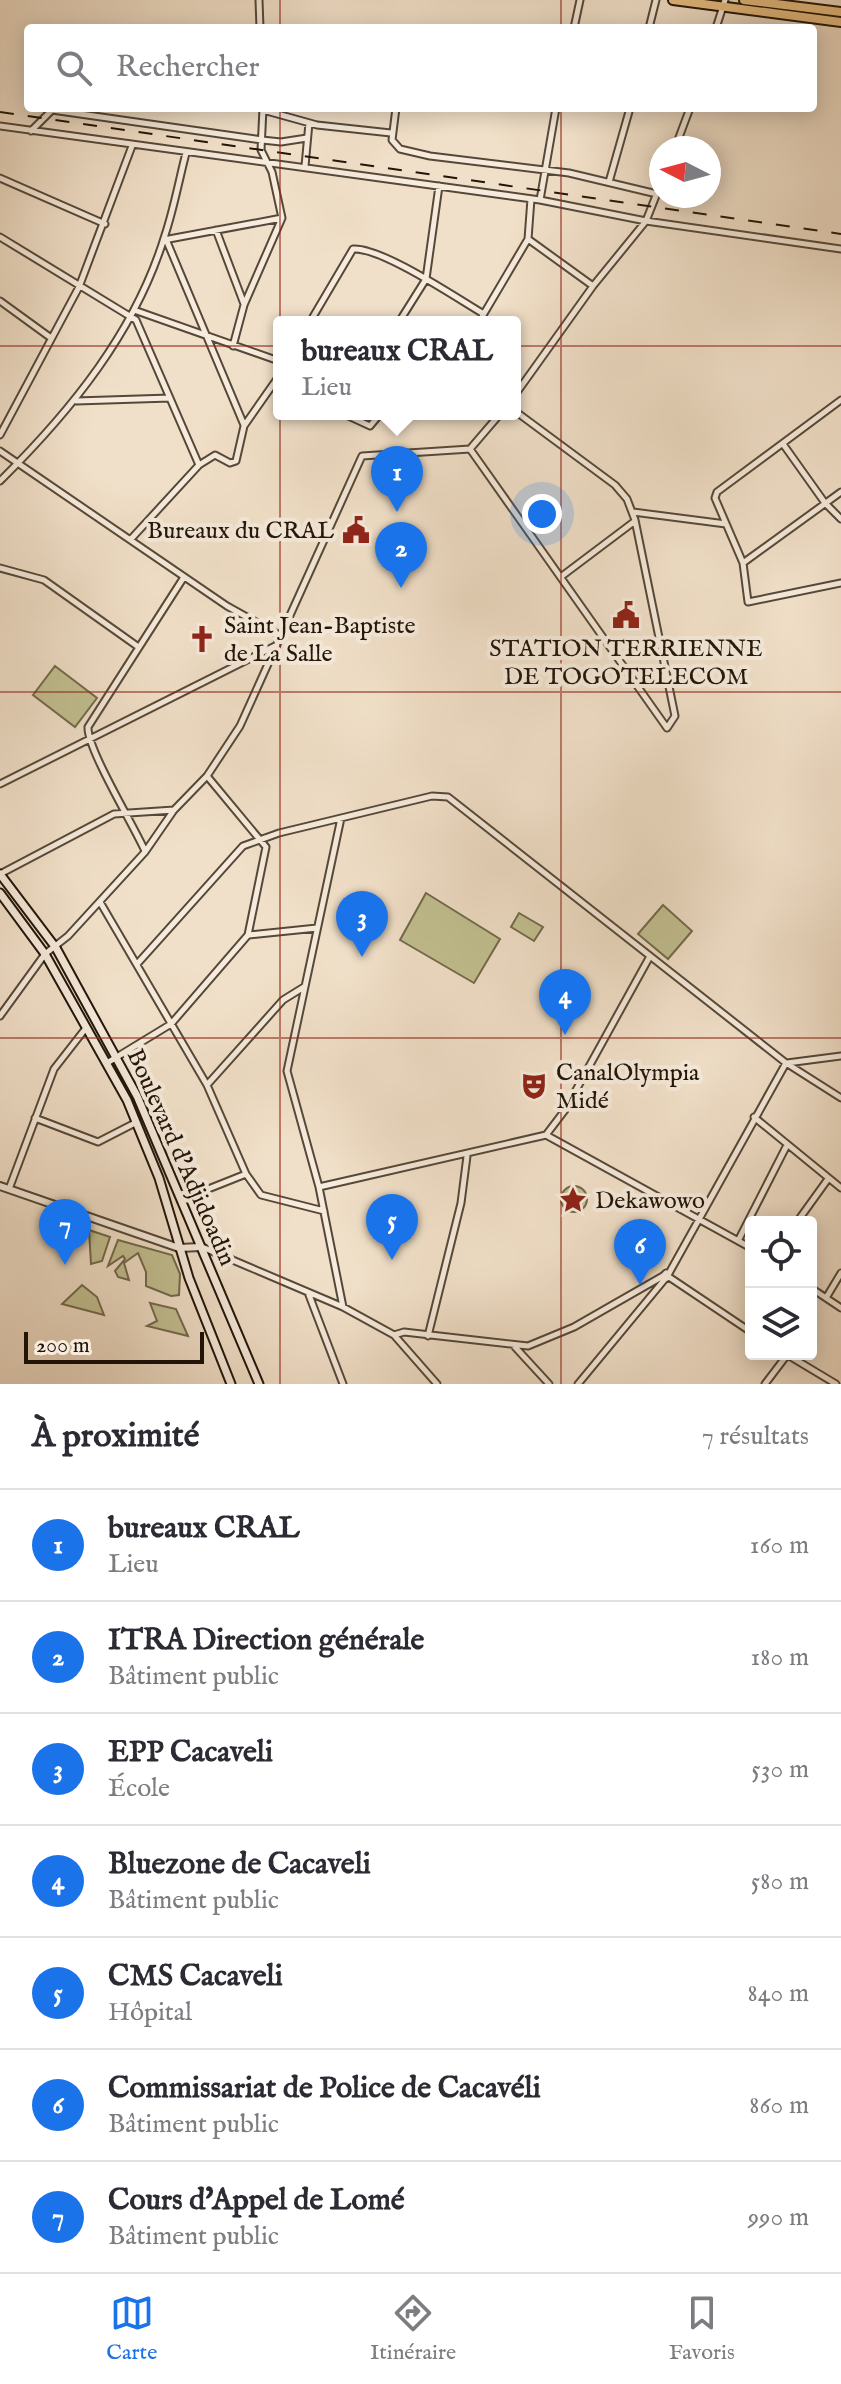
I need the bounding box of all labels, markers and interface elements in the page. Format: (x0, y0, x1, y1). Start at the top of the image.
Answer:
search box (24, 24, 817, 112)
icon: search (52, 46, 96, 90)
text: Rechercher (116, 49, 260, 87)
north arrow (649, 136, 721, 208)
popup (273, 316, 521, 420)
text: bureaux CRAL (301, 333, 493, 371)
text: Lieu (301, 371, 352, 404)
pin: 1 (371, 446, 423, 512)
your location (522, 494, 562, 534)
public building icon: Bureaux du CRAL (341, 515, 371, 545)
place label: Bureaux du CRAL (147, 516, 335, 547)
pin: 2 (375, 522, 427, 588)
public building icon: STATION TERRIENNE DE TOGOTELECOM (611, 600, 641, 630)
place label: Saint Jean-Baptiste de La Salle (224, 611, 415, 670)
church icon: Saint Jean-Baptiste de La Salle (187, 624, 217, 654)
place label: STATION TERRIENNE DE TOGOTELECOM (489, 634, 763, 693)
pin: 3 (336, 891, 388, 957)
pin: 4 (539, 969, 591, 1035)
street label: Boulevard d'Adjidoadin (119, 1044, 242, 1271)
place label: CanalOlympia Midé (556, 1058, 700, 1117)
theatre icon: CanalOlympia Midé (519, 1071, 549, 1101)
place icon: Dekawowo (558, 1185, 588, 1215)
place label: Dekawowo (595, 1186, 705, 1217)
pin: 5 (366, 1194, 418, 1260)
pin: 7 (39, 1199, 91, 1265)
map controls (745, 1216, 817, 1360)
button: locate (745, 1216, 817, 1288)
pin: 6 (614, 1219, 666, 1285)
button: layers (745, 1288, 817, 1360)
scale bar (24, 1328, 204, 1364)
text: 200 m (36, 1332, 90, 1360)
text: À proximité (32, 1415, 199, 1458)
text: 7 résultats (702, 1420, 809, 1453)
text: bureaux CRAL (108, 1510, 300, 1548)
text: 1 (53, 1529, 63, 1562)
text: 160 m (750, 1529, 809, 1562)
text: Lieu (108, 1548, 159, 1581)
text: ITRA Direction générale (108, 1622, 424, 1660)
text: 2 (52, 1641, 64, 1674)
text: 180 m (751, 1641, 809, 1674)
text: Bâtiment public (108, 1660, 279, 1693)
text: EPP Cacaveli (108, 1734, 273, 1772)
text: 3 (53, 1753, 63, 1786)
text: 530 m (751, 1753, 809, 1786)
text: École (108, 1772, 170, 1805)
text: Bluezone de Cacaveli (108, 1846, 371, 1884)
text: 4 (52, 1865, 64, 1898)
text: 580 m (751, 1865, 809, 1898)
text: Bâtiment public (108, 1884, 279, 1917)
text: CMS Cacaveli (108, 1958, 283, 1996)
text: 5 (53, 1977, 63, 2010)
text: 840 m (748, 1977, 809, 2010)
text: Hôpital (108, 1996, 192, 2029)
text: Commissariat de Police de Cacavéli (108, 2070, 541, 2108)
text: 6 (53, 2089, 63, 2122)
text: 860 m (749, 2089, 809, 2122)
text: Bâtiment public (108, 2108, 279, 2141)
text: Cours d'Appel de Lomé (108, 2182, 404, 2220)
text: 7 (52, 2201, 64, 2234)
text: 990 m (748, 2201, 809, 2234)
text: Bâtiment public (108, 2220, 279, 2253)
tab: Carte (106, 2291, 157, 2367)
tab: Itinéraire (370, 2291, 456, 2367)
tab: Favoris (669, 2291, 735, 2367)

